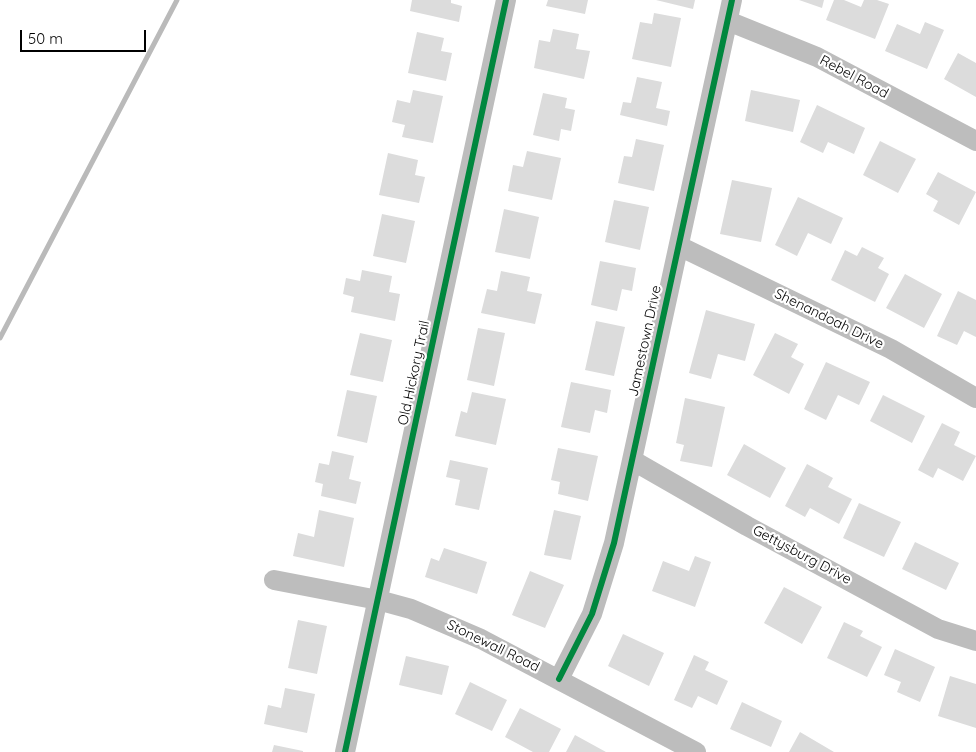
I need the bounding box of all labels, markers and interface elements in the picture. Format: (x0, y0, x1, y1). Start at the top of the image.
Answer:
scale bar (22, 20, 149, 52)
text: 50 m (28, 29, 63, 48)
street label: Rebel Road (817, 52, 891, 102)
street label: Jamestown Drive (625, 284, 665, 398)
street label: Shenandoah Drive (772, 285, 886, 353)
street label: Old Hickory Trail (395, 319, 433, 427)
street label: Gettysburg Drive (750, 522, 854, 588)
street label: Stonewall Road (444, 616, 542, 676)

